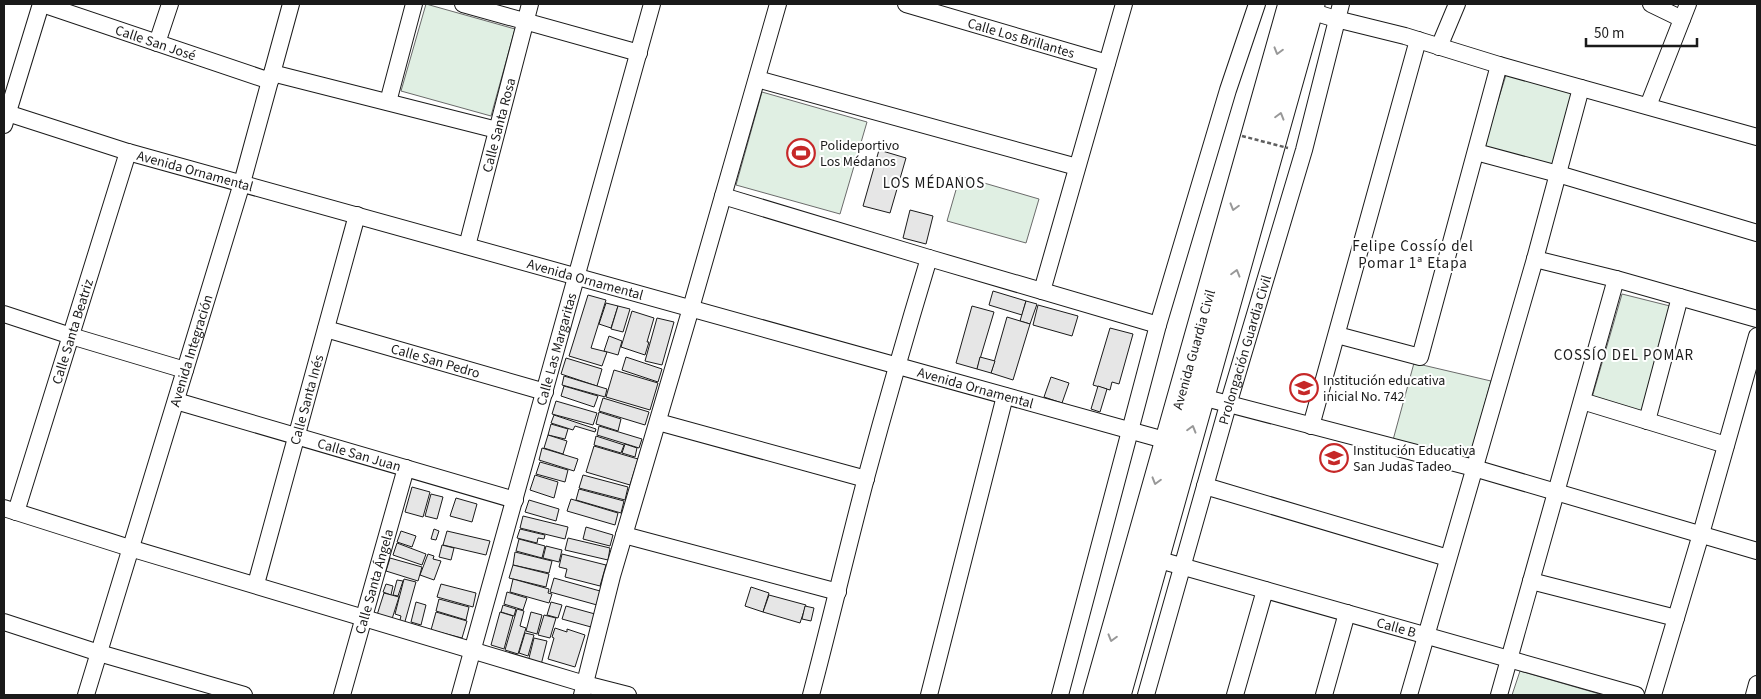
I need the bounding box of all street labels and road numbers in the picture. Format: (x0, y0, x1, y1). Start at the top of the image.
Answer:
street label: Calle Los Brillantes (965, 14, 1077, 64)
street label: Calle San José (112, 20, 198, 66)
street label: Calle Santa Rosa (478, 76, 521, 175)
street label: Avenida Ornamental (134, 146, 256, 197)
street label: Avenida Ornamental (525, 254, 646, 306)
street label: Prolongación Guardia Civil (1214, 272, 1277, 427)
street label: Calle Santa Beatriz (47, 277, 99, 387)
street label: Avenida Guardia Civil (1168, 287, 1221, 412)
street label: Calle Las Margaritas (532, 291, 582, 408)
street label: Avenida Integración (165, 292, 218, 409)
street label: Calle San Pedro (388, 339, 482, 384)
street label: Calle Santa Inés (286, 353, 329, 447)
street label: Avenida Ornamental (915, 363, 1036, 414)
street label: Calle San Juan (315, 434, 403, 477)
street label: Calle Santa Ángela (351, 527, 399, 637)
street label: Calle B (1374, 613, 1418, 643)

